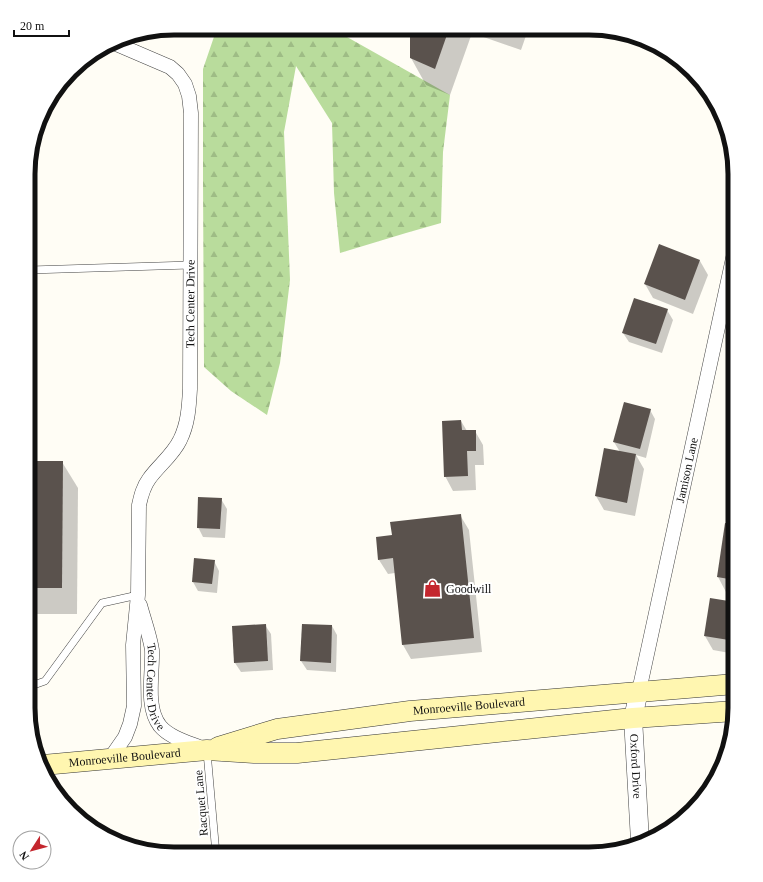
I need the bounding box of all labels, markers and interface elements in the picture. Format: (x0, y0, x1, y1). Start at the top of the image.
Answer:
scale bar (14, 12, 69, 38)
text: 20 m (20, 19, 45, 33)
street label: Tech Center Drive (183, 260, 197, 348)
street label: Jamison Lane (673, 436, 701, 504)
shop icon: Goodwill (423, 579, 443, 599)
place label: Goodwill (446, 582, 492, 596)
street label: Tech Center Drive (144, 642, 168, 734)
street label: Monroeville Boulevard (412, 694, 525, 718)
street label: Oxford Drive (627, 733, 645, 799)
street label: Monroeville Boulevard (68, 745, 181, 770)
street label: Racquet Lane (191, 769, 211, 837)
north arrow (12, 830, 52, 870)
text: N (17, 849, 31, 863)

